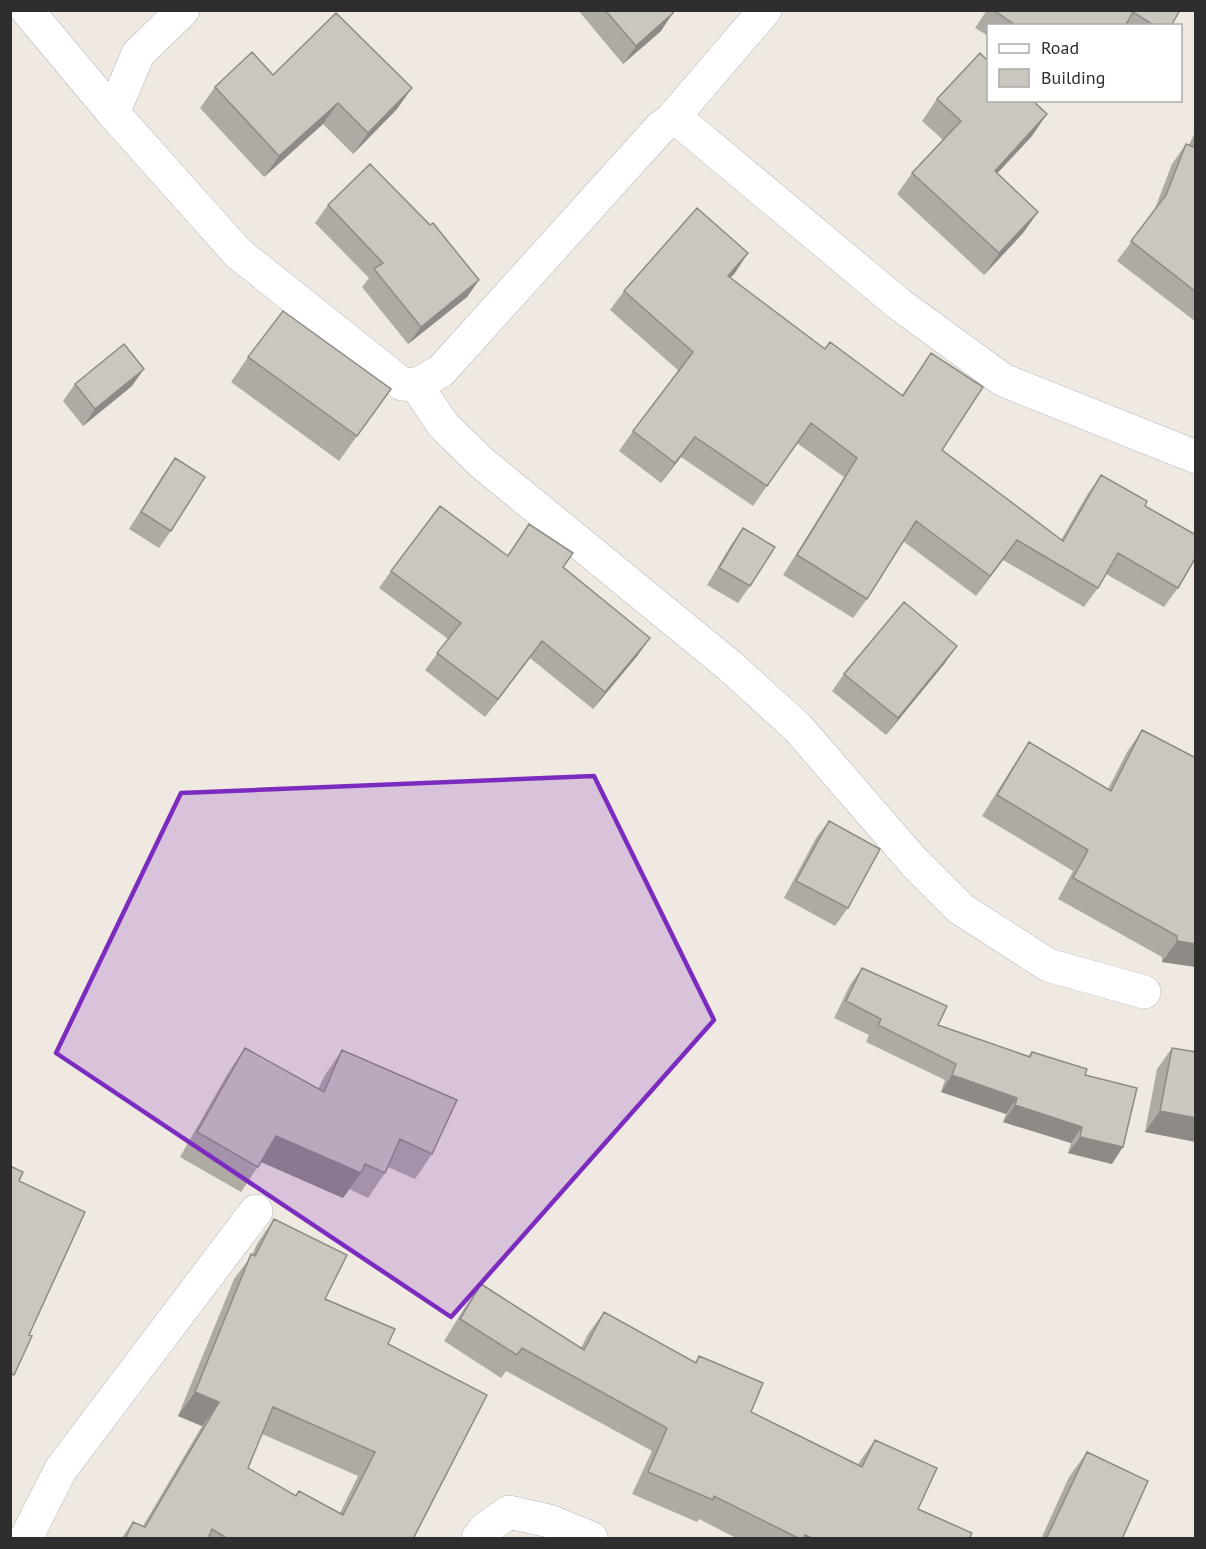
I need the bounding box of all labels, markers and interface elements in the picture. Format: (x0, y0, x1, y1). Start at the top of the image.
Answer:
legend (987, 24, 1182, 102)
text: Road (1041, 36, 1079, 59)
text: Building (1041, 66, 1105, 89)

